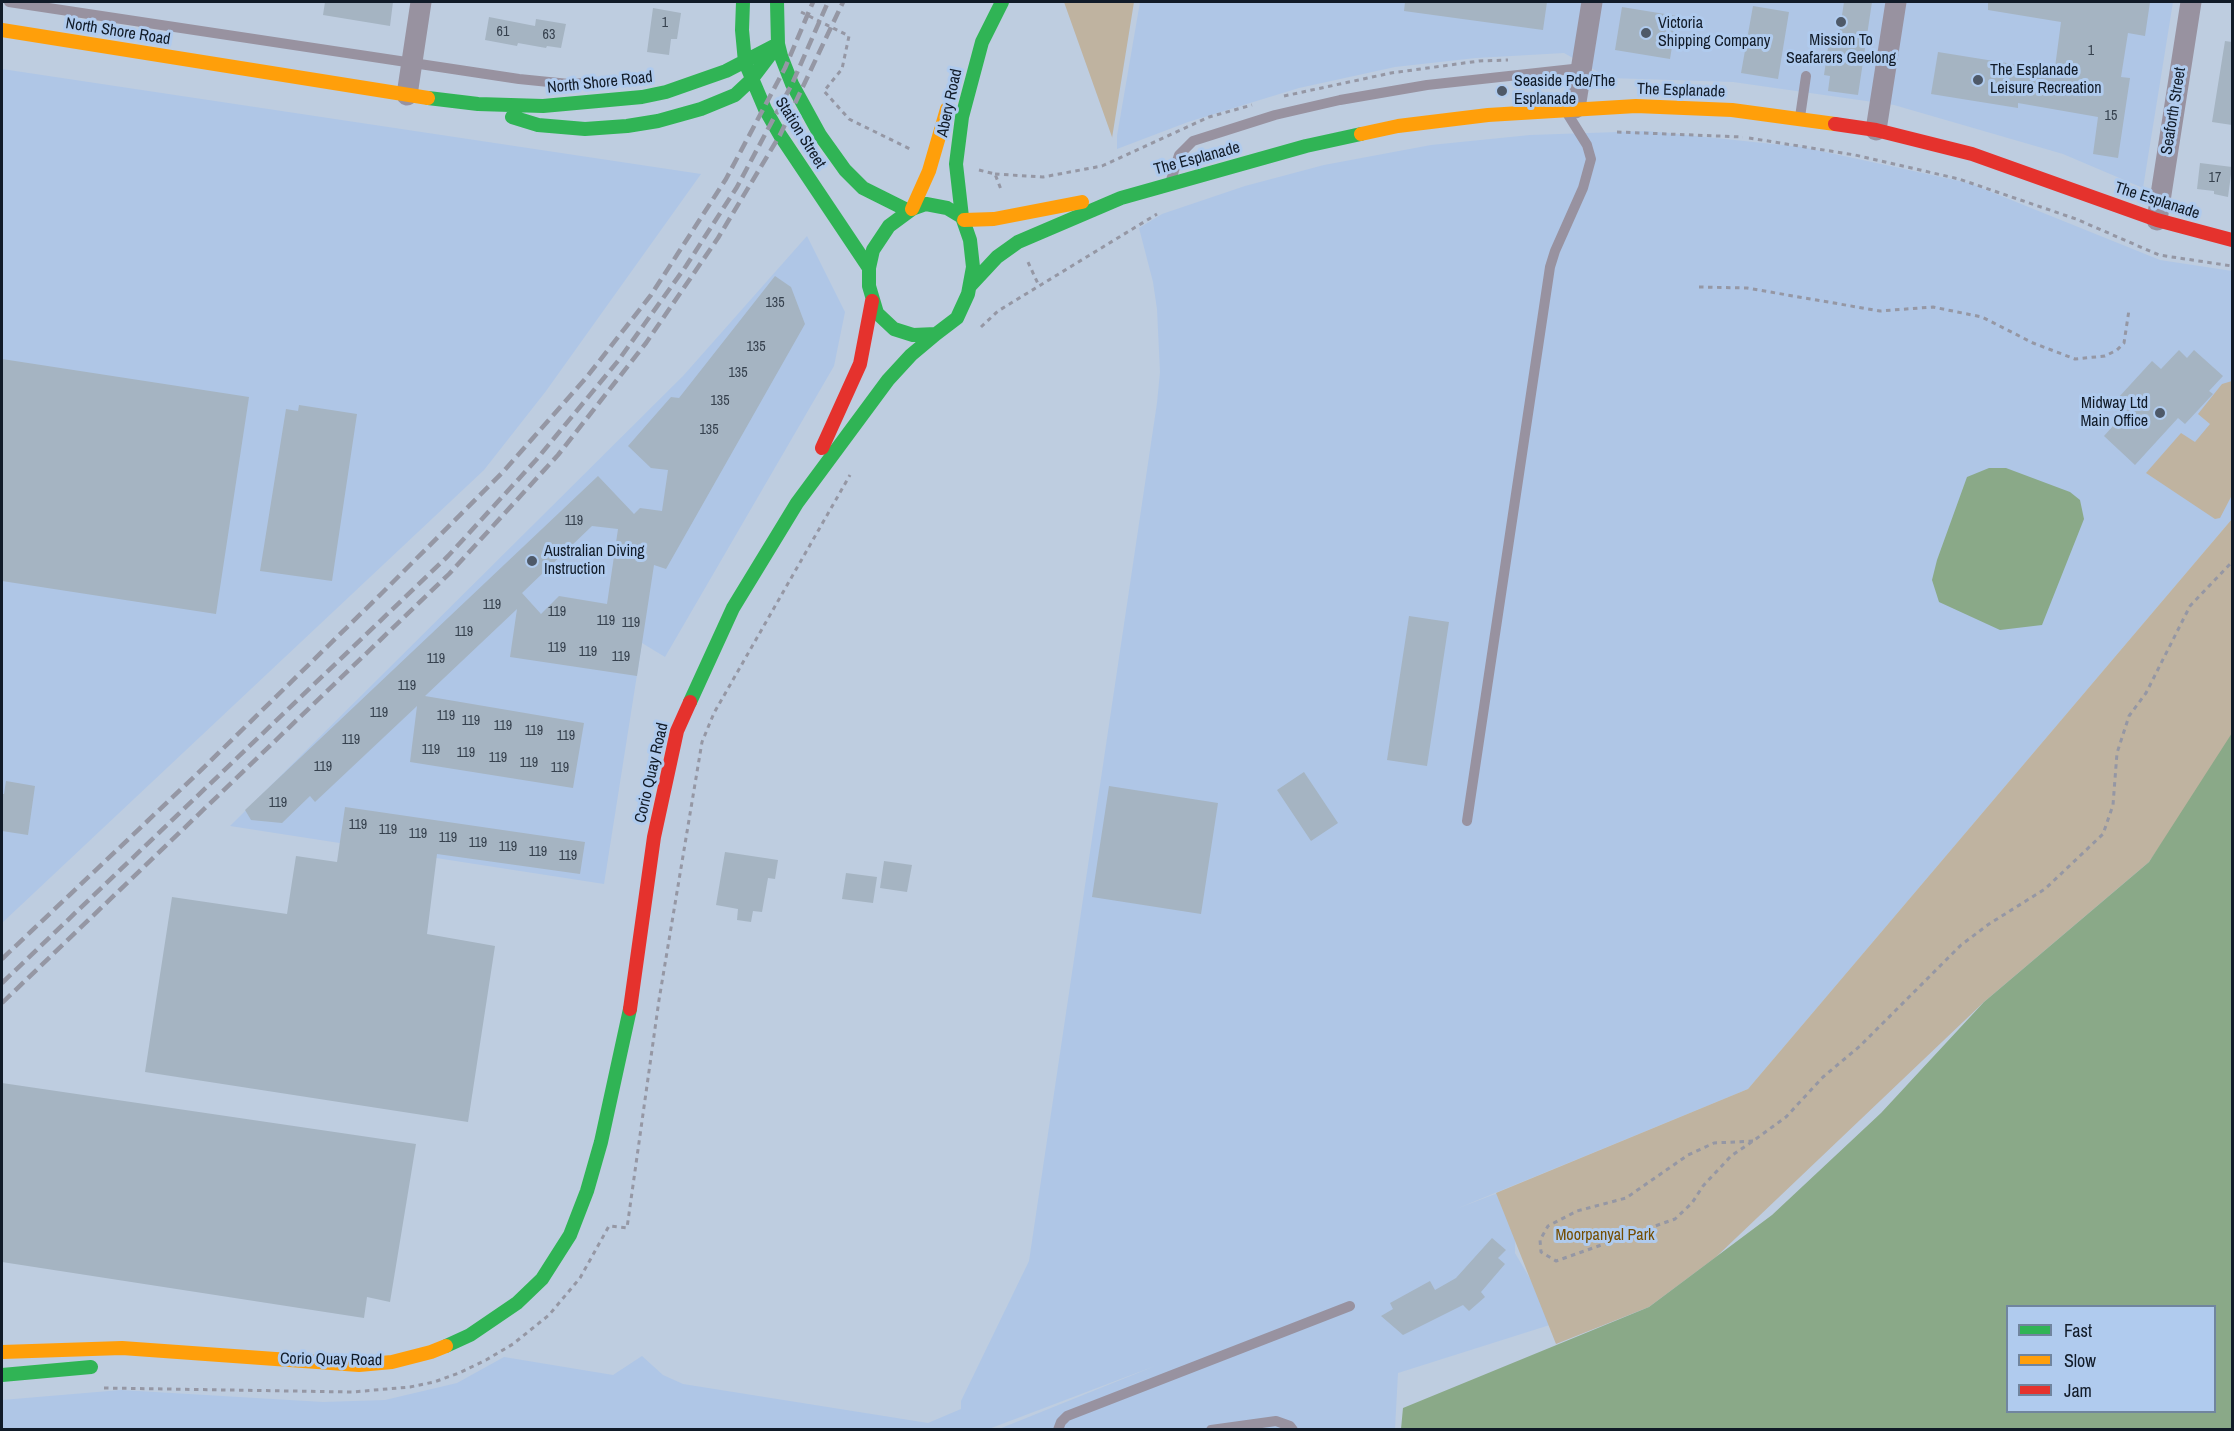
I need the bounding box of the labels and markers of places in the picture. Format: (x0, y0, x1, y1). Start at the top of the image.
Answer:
place label: Victoria Shipping Company (1658, 14, 1770, 52)
marker: Mission To Seafarers Geelong (1834, 15, 1848, 29)
marker: Victoria Shipping Company (1639, 26, 1653, 40)
place label: Mission To Seafarers Geelong (1786, 31, 1896, 69)
place label: The Esplanade Leisure Recreation (1990, 61, 2102, 99)
place label: Seaside Pde/The Esplanade (1514, 72, 1615, 110)
marker: The Esplanade Leisure Recreation (1971, 73, 1985, 87)
marker: Seaside Pde/The Esplanade (1495, 84, 1509, 98)
place label: Midway Ltd Main Office (2080, 394, 2148, 432)
marker: Midway Ltd Main Office (2153, 406, 2167, 420)
place label: Australian Diving Instruction (544, 542, 645, 580)
marker: Australian Diving Instruction (525, 554, 539, 568)

